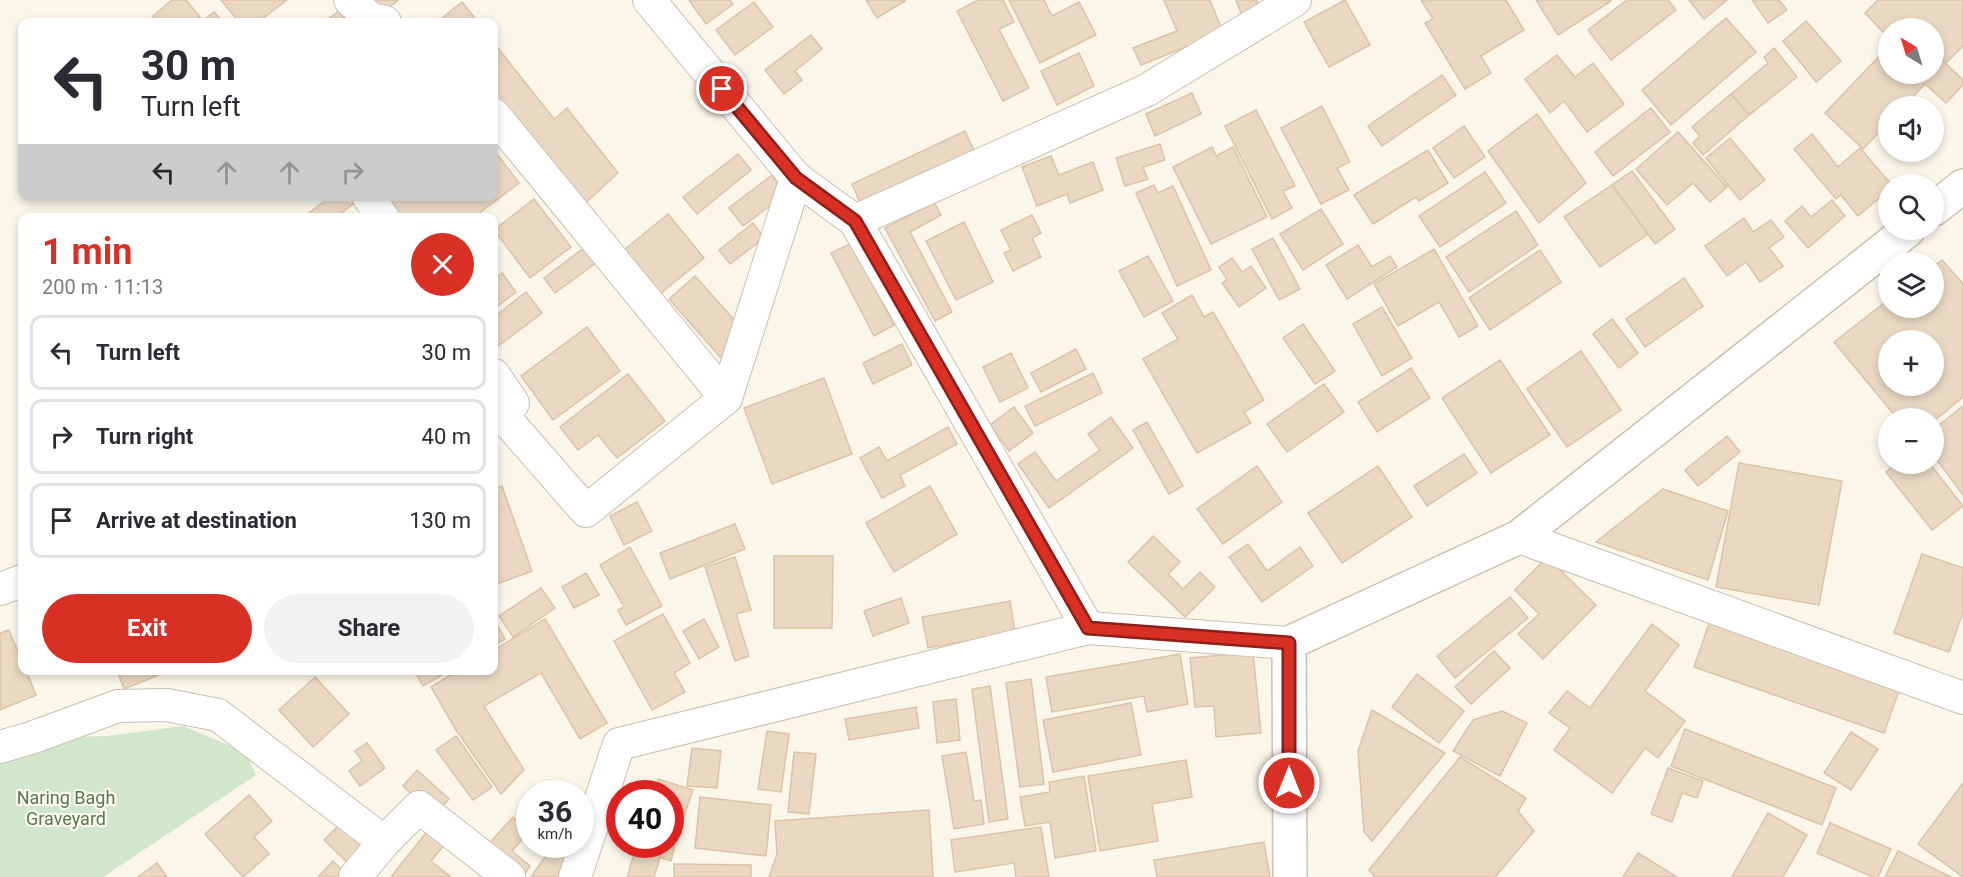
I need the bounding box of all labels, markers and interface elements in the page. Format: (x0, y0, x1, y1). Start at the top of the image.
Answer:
north arrow (1878, 18, 1944, 84)
map controls (1878, 18, 1944, 474)
text: 30 m (141, 41, 236, 90)
icon: left (42, 42, 120, 120)
pin (696, 63, 747, 114)
icon: arrive (705, 72, 738, 105)
text: Turn left (141, 91, 241, 123)
button: sound (1878, 96, 1944, 162)
icon: left (147, 156, 180, 189)
icon: ahead (210, 156, 243, 189)
icon: ahead (273, 156, 306, 189)
icon: right (336, 156, 369, 189)
button: search (1878, 174, 1944, 240)
text: 1 min (42, 231, 133, 273)
button: close (411, 233, 474, 296)
button: layers (1878, 252, 1944, 318)
text: 200 m · 11:13 (42, 275, 163, 299)
button: + (1878, 330, 1944, 396)
icon: left (45, 336, 78, 369)
text: Turn left (96, 340, 180, 365)
text: 30 m (422, 340, 471, 365)
button: − (1878, 408, 1944, 474)
icon: right (45, 420, 78, 453)
text: Turn right (96, 424, 193, 449)
text: 40 m (422, 424, 471, 449)
icon: arrive (45, 504, 78, 537)
text: Arrive at destination (96, 508, 297, 533)
text: 130 m (409, 508, 471, 533)
button: Exit (42, 594, 252, 663)
button: Share (264, 594, 474, 663)
position arrow (1257, 751, 1321, 815)
speed limit sign: 40 (606, 780, 684, 858)
park label: Naring Bagh Graveyard (17, 787, 115, 829)
text: 36 (538, 794, 572, 829)
text: km/h (537, 825, 573, 843)

